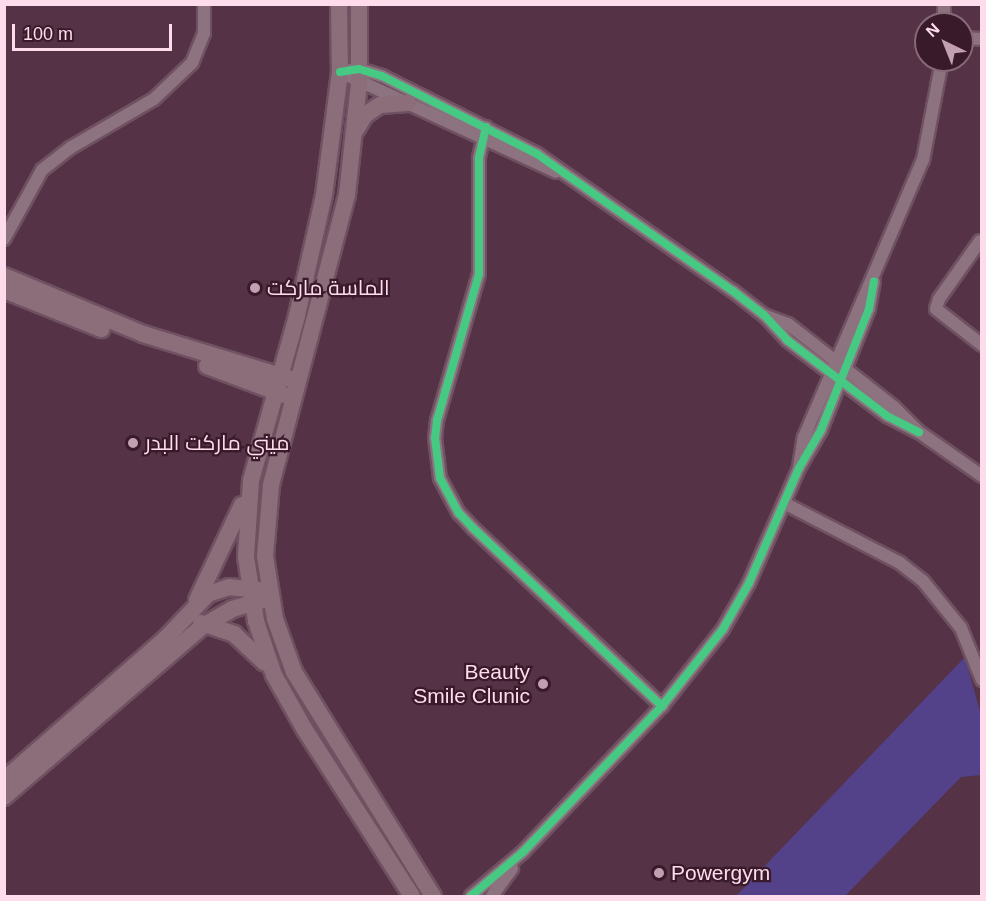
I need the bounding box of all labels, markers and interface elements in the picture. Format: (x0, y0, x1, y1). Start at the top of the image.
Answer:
scale bar (15, 12, 176, 50)
north arrow (914, 12, 974, 72)
text: N (923, 20, 943, 40)
text: 100 m (23, 24, 73, 44)
place label: الماسة ماركت (267, 275, 390, 301)
marker: الماسة ماركت (248, 281, 262, 295)
place label: ميني ماركت البدر (145, 430, 289, 456)
marker: ميني ماركت البدر (126, 436, 140, 450)
place label: Beauty Smile Clunic (413, 659, 530, 709)
marker: Beauty Smile Clunic (534, 675, 552, 693)
place label: Powergym (671, 860, 770, 886)
marker: Powergym (652, 866, 666, 880)

